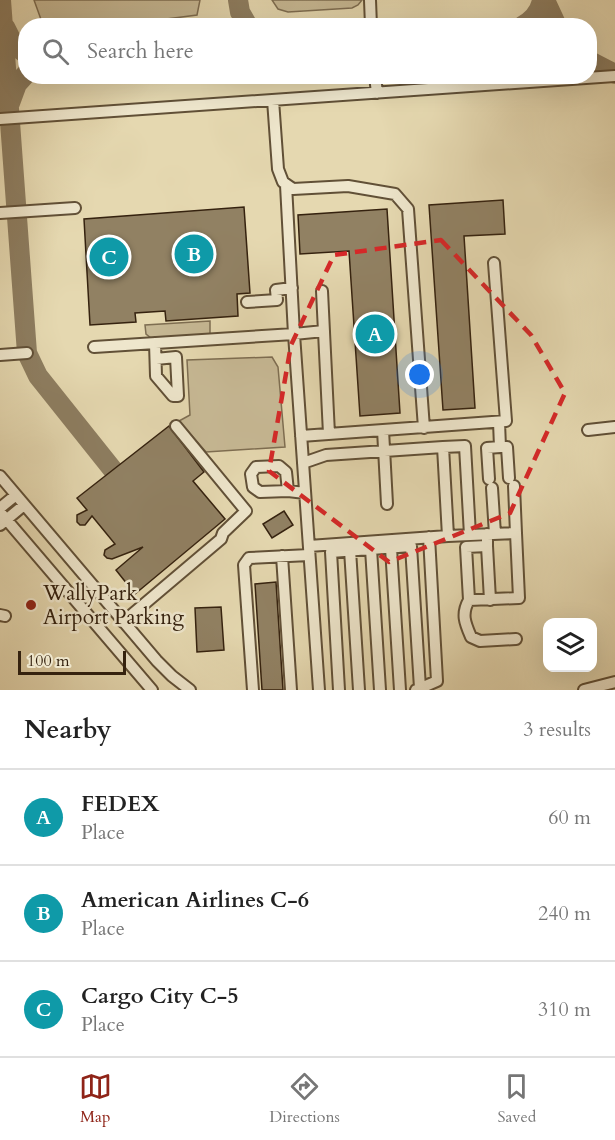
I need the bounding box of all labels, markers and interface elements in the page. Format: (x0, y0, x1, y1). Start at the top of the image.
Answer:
search box (18, 18, 597, 84)
icon: search (39, 35, 72, 68)
text: Search here (87, 36, 194, 66)
pin: B (174, 232, 214, 276)
pin: C (90, 234, 128, 280)
pin: A (356, 312, 394, 356)
your location (405, 360, 434, 389)
place label: WallyPark Airport Parking (42, 579, 184, 632)
marker: WallyPark Airport Parking (24, 598, 38, 612)
map controls (543, 618, 597, 672)
button: layers (543, 618, 597, 672)
scale bar (18, 648, 126, 676)
text: 100 m (27, 650, 69, 672)
text: Nearby (24, 712, 112, 747)
text: 3 results (523, 716, 591, 743)
text: FEDEX (81, 789, 160, 819)
text: A (36, 804, 51, 831)
text: 60 m (548, 804, 591, 831)
text: Place (81, 819, 125, 846)
text: American Airlines C-6 (81, 885, 309, 915)
text: B (36, 900, 51, 927)
text: 240 m (538, 900, 591, 927)
text: Place (81, 915, 125, 942)
text: Cargo City C-5 (81, 981, 239, 1011)
text: C (36, 996, 51, 1023)
text: 310 m (538, 996, 591, 1023)
text: Place (81, 1011, 125, 1038)
tab: Map (79, 1070, 112, 1128)
tab: Directions (269, 1070, 340, 1128)
tab: Saved (497, 1070, 536, 1128)

